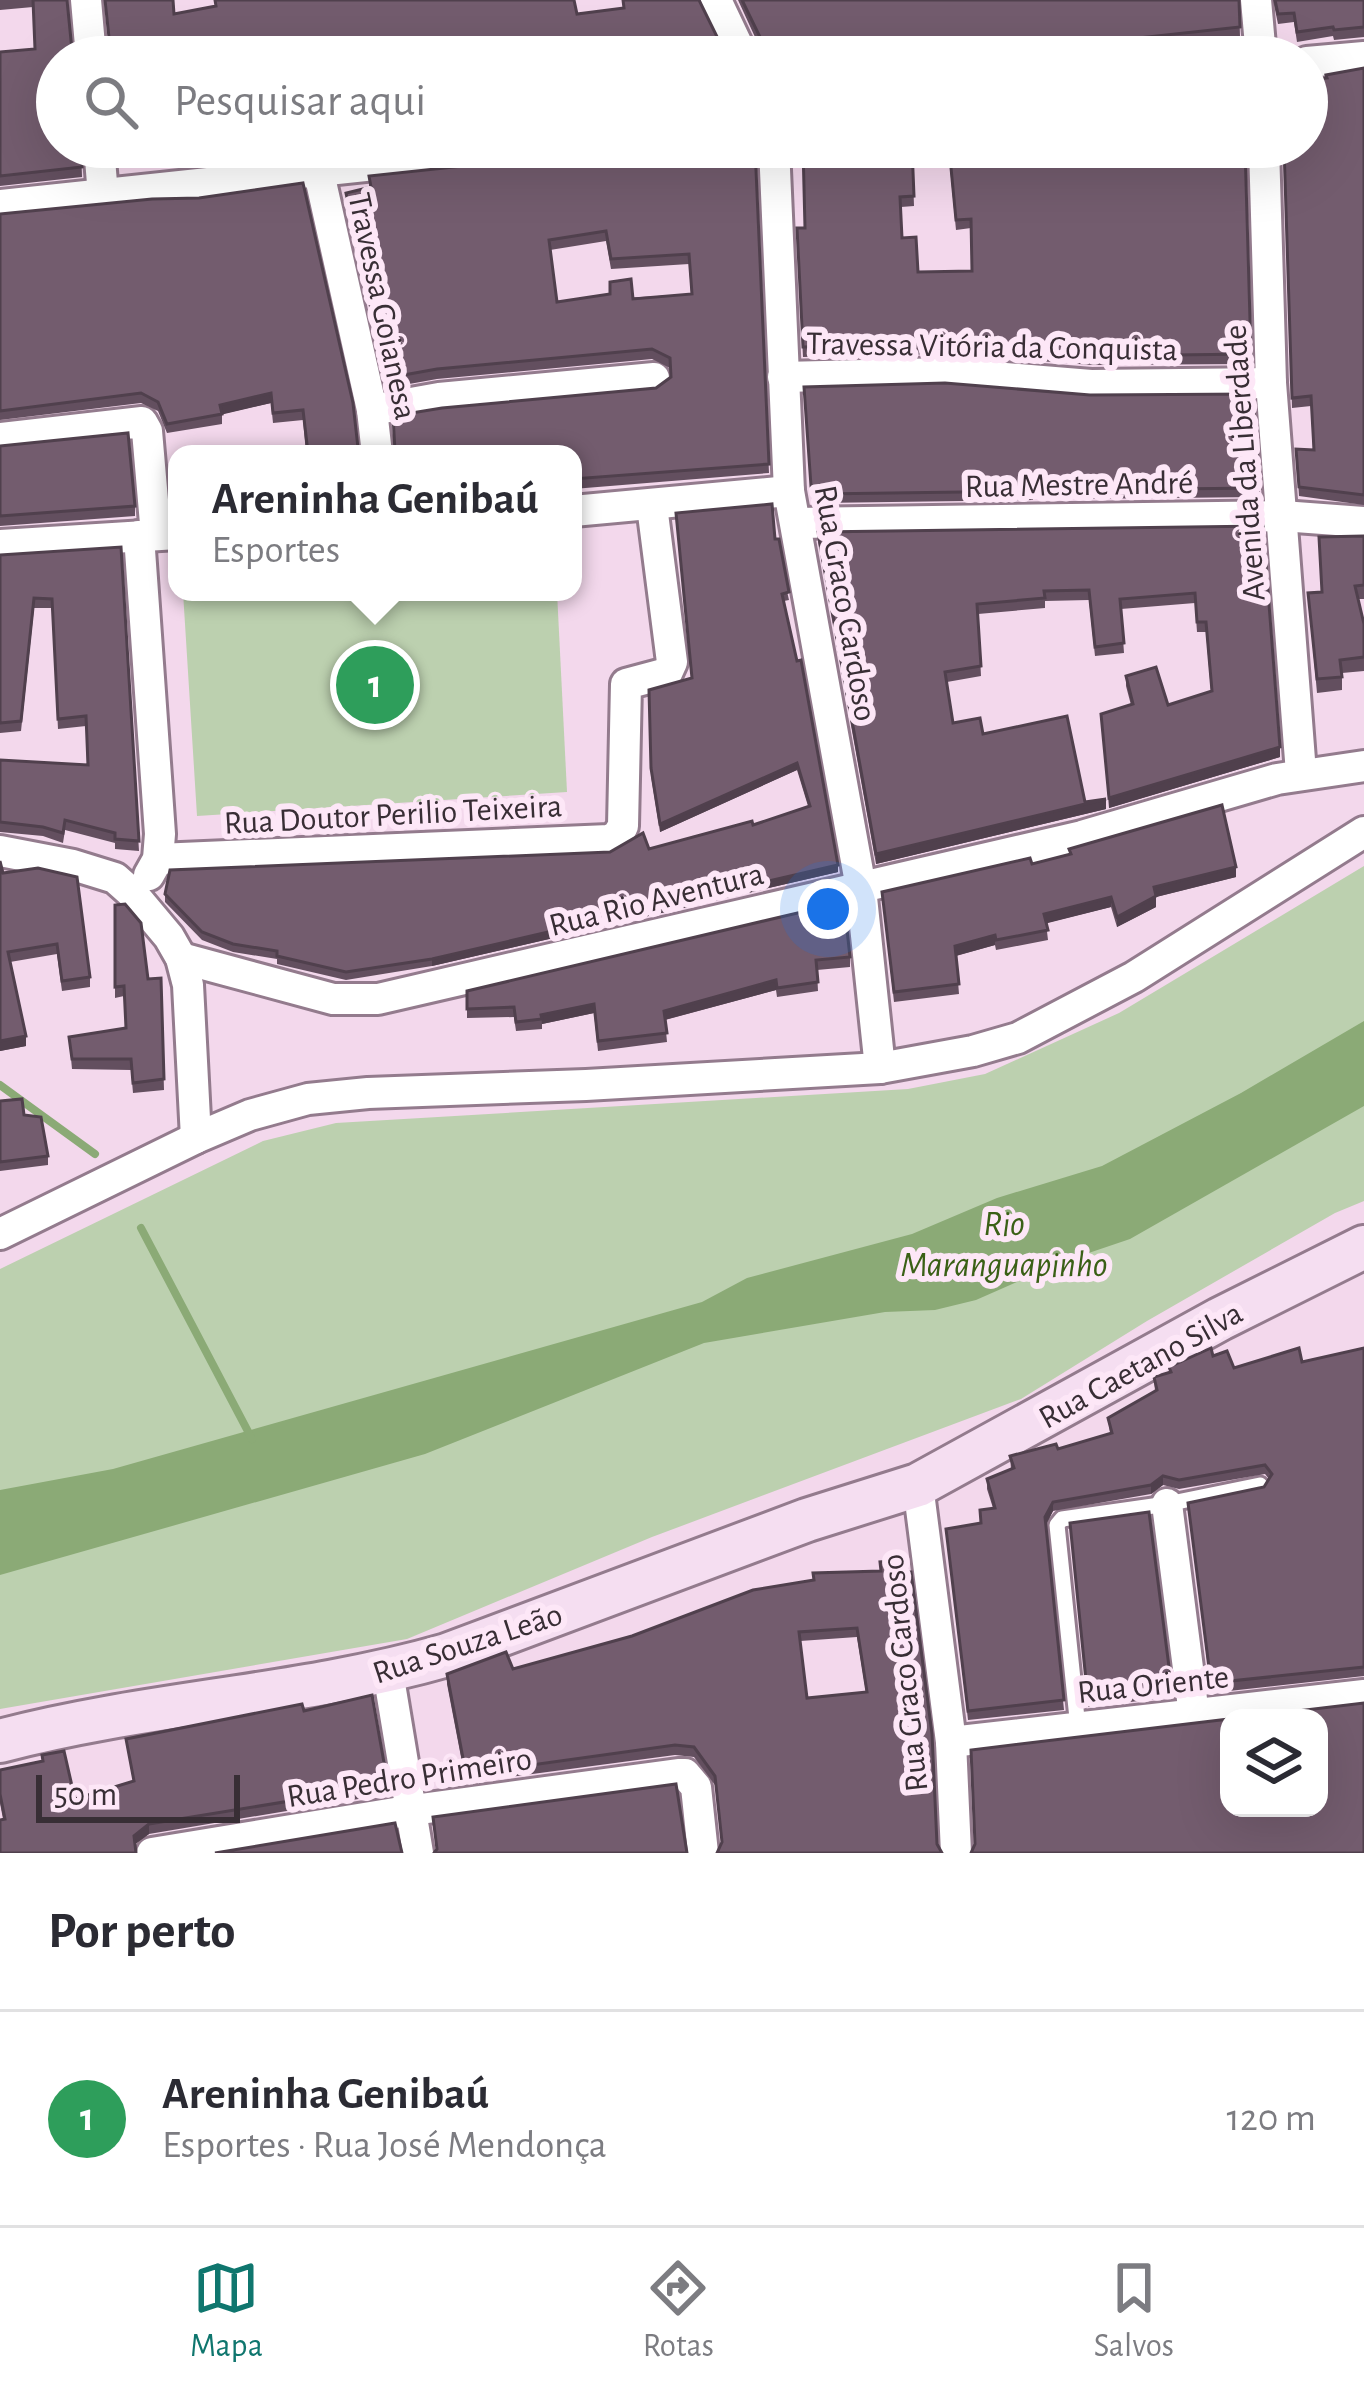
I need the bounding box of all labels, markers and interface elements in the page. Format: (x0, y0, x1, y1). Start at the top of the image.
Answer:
search box (36, 36, 1328, 168)
icon: search (78, 69, 144, 135)
text: Pesquisar aqui (174, 79, 426, 124)
street label: Travessa Goianesa (341, 190, 422, 423)
street label: Avenida da Liberdade (1219, 324, 1272, 602)
street label: Travessa Vitória da Conquista (806, 328, 1178, 367)
popup (168, 445, 582, 601)
street label: Rua Mestre André (965, 467, 1194, 504)
text: Areninha Genibaú (211, 477, 539, 522)
street label: Rua Graco Cardoso (808, 483, 882, 724)
text: Esportes (211, 531, 340, 570)
pin: 1 (336, 640, 414, 730)
street label: Rua Doutor Perilio Teixeira (223, 790, 563, 841)
street label: Rua Rio Aventura (546, 858, 767, 943)
your location (798, 879, 858, 939)
water label: Rio Maranguapinho (900, 1206, 1108, 1283)
street label: Rua Caetano Silva (1034, 1297, 1249, 1436)
street label: Rua Graco Cardoso (877, 1552, 934, 1793)
street label: Rua Souza Leão (369, 1598, 567, 1691)
street label: Rua Oriente (1076, 1661, 1231, 1710)
map controls (1220, 1709, 1328, 1817)
button: layers (1220, 1709, 1328, 1817)
street label: Rua Pedro Primeiro (285, 1743, 534, 1814)
scale bar (36, 1769, 240, 1822)
text: 50 m (54, 1779, 117, 1812)
text: Por perto (48, 1906, 235, 1957)
text: Areninha Genibaú (162, 2072, 489, 2117)
text: 1 (80, 2099, 94, 2138)
text: 120 m (1227, 2099, 1316, 2138)
text: Esportes · Rua José Mendonça (162, 2126, 607, 2165)
tab: Mapa (190, 2255, 263, 2367)
tab: Rotas (643, 2255, 714, 2367)
tab: Salvos (1094, 2255, 1174, 2367)

